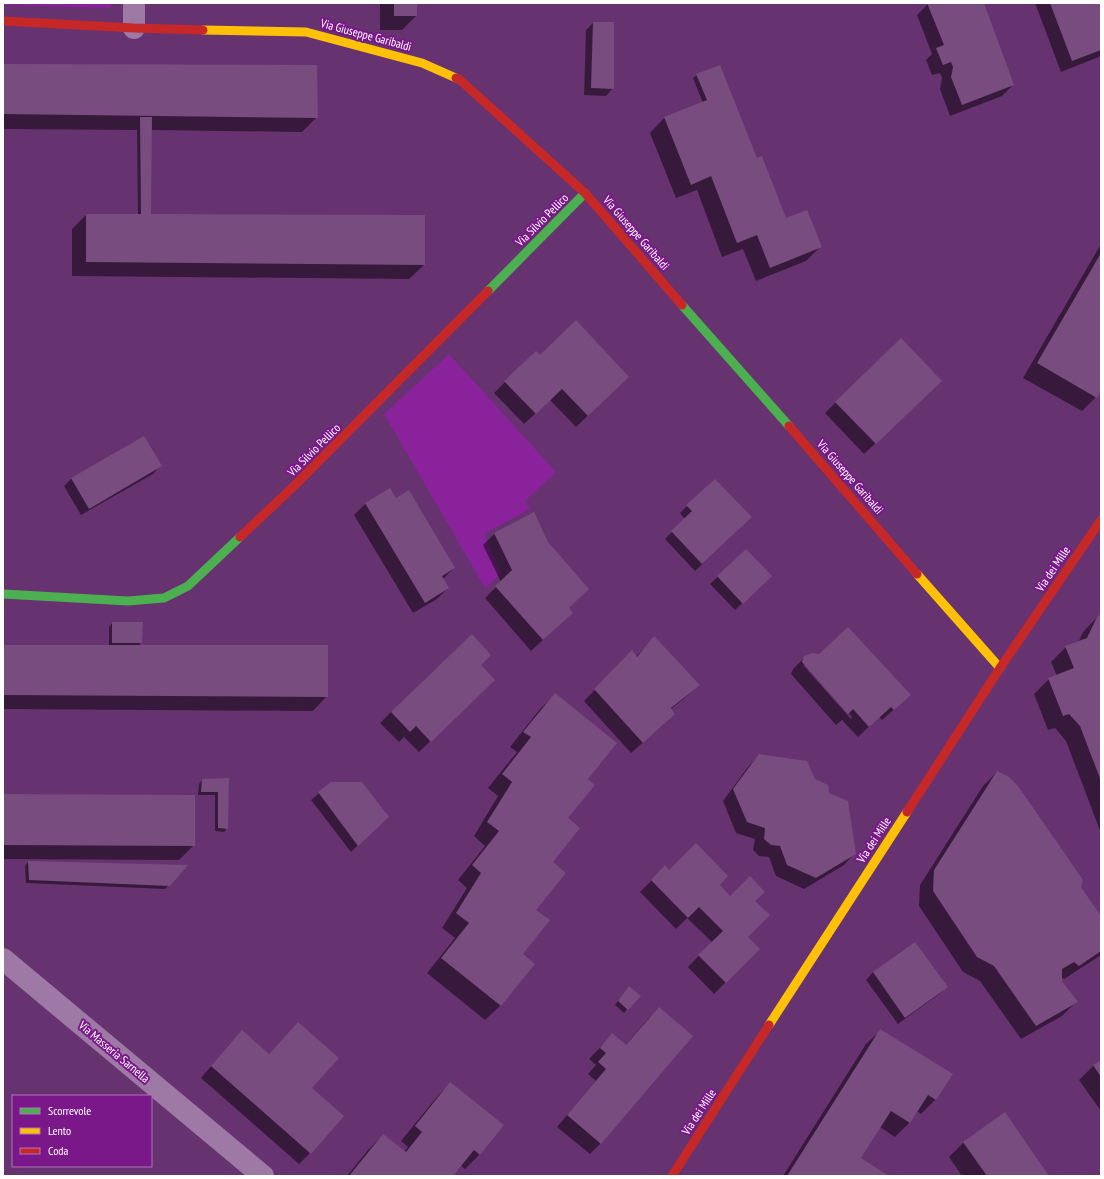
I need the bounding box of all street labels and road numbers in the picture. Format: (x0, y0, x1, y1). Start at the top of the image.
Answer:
street label: Via Giuseppe Garibaldi (318, 15, 413, 54)
street label: Via Silvio Pellico (511, 190, 571, 250)
street label: Via Giuseppe Garibaldi (599, 192, 673, 273)
street label: Via Silvio Pellico (283, 420, 343, 480)
street label: Via Giuseppe Garibaldi (813, 436, 887, 517)
street label: Via dei Mille (1031, 543, 1073, 595)
street label: Via dei Mille (853, 814, 894, 866)
street label: Via Masseria Sarnella (75, 1017, 153, 1086)
street label: Via dei Mille (678, 1086, 719, 1138)

